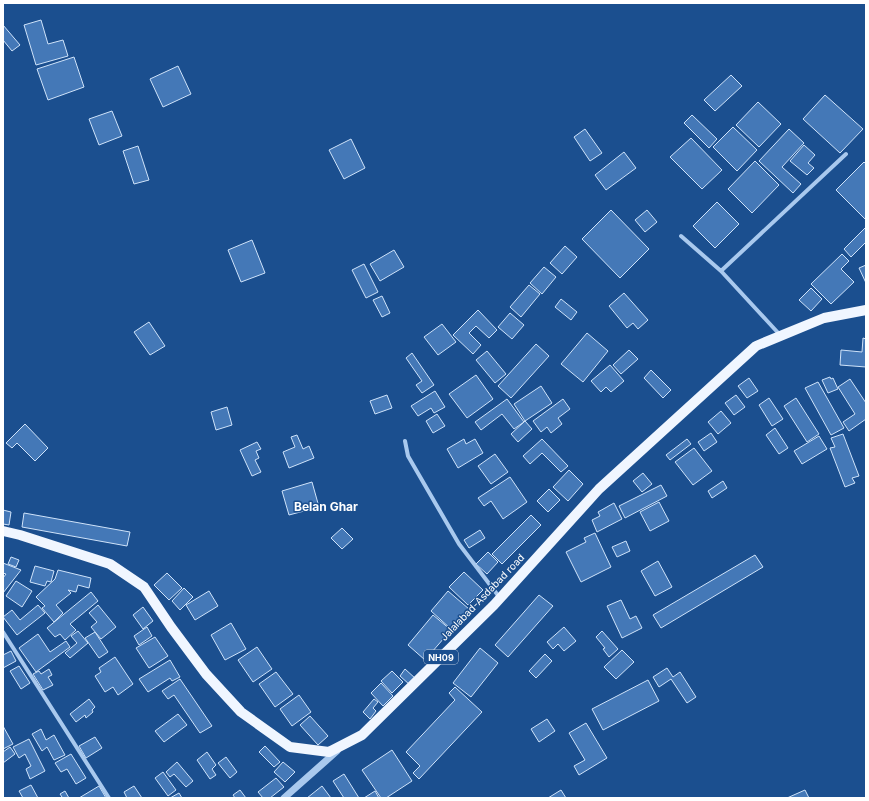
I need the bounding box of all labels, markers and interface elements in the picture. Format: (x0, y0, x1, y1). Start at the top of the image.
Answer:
district label: Belan Ghar (294, 499, 358, 514)
street label: Jalalabad-Asdabad road (437, 551, 527, 643)
road number: NH09 (424, 650, 458, 664)

